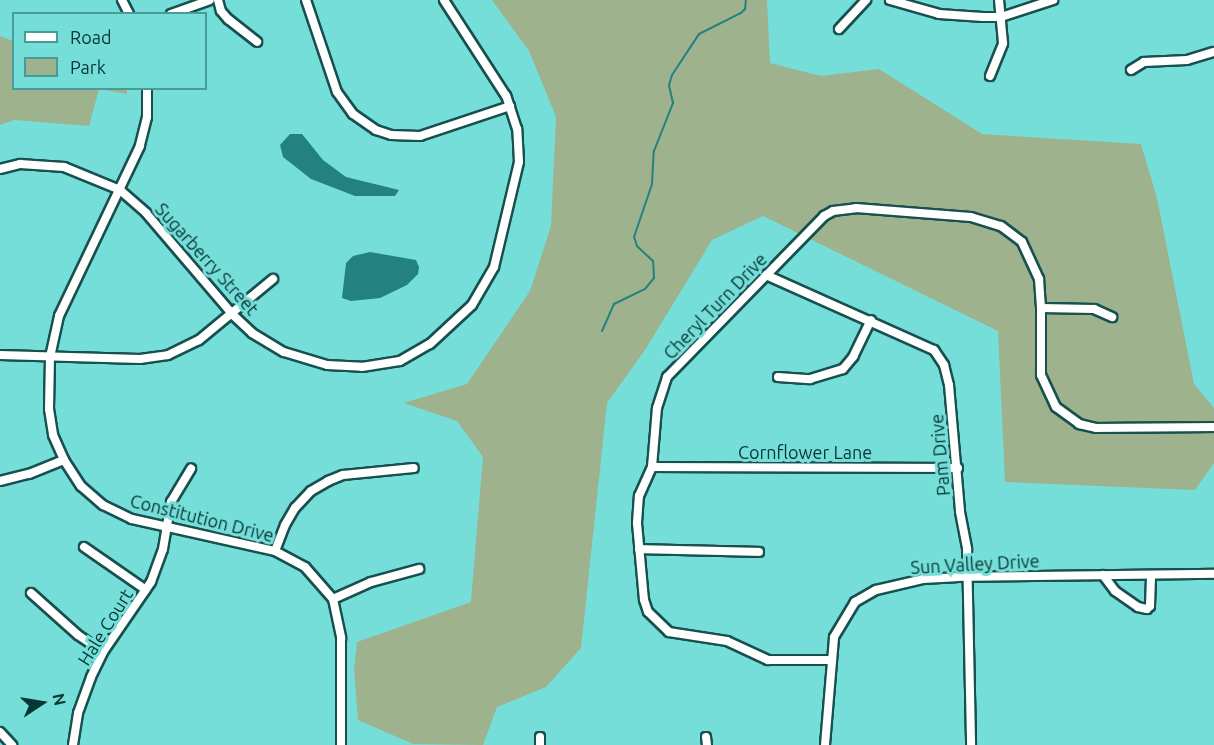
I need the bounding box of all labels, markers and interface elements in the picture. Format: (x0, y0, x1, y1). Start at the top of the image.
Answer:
legend (12, 12, 207, 90)
text: Road (70, 27, 112, 47)
text: Park (70, 57, 106, 77)
street label: Sugarberry Street (151, 198, 263, 320)
street label: Cheryl Turn Drive (659, 248, 771, 364)
street label: Pam Drive (926, 413, 954, 497)
street label: Cornflower Lane (738, 441, 872, 463)
street label: Constitution Drive (128, 490, 276, 546)
street label: Sun Valley Drive (910, 550, 1040, 578)
street label: Hale Court (73, 585, 137, 669)
north arrow (12, 673, 72, 733)
text: N (50, 692, 70, 707)

